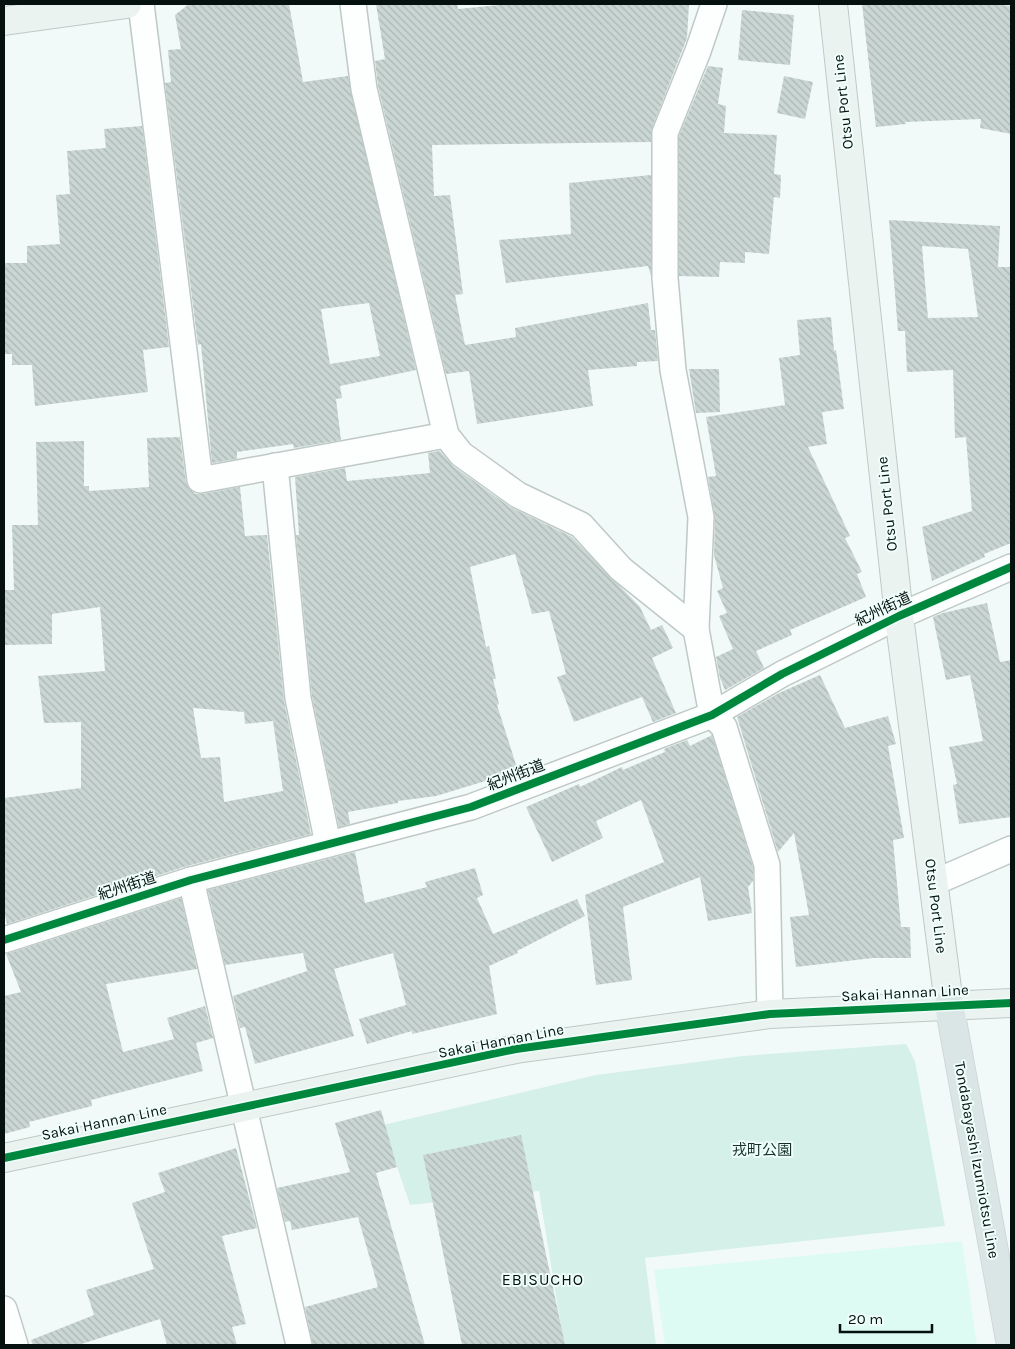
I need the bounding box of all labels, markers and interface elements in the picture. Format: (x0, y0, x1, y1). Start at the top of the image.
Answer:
street label: Otsu Port Line (829, 54, 857, 150)
street label: Otsu Port Line (873, 456, 901, 552)
street label: 紀州街道 (852, 588, 914, 630)
street label: 紀州街道 (485, 756, 547, 794)
street label: Otsu Port Line (921, 858, 951, 954)
street label: 紀州街道 (96, 868, 158, 904)
street label: Sakai Hannan Line (841, 981, 969, 1005)
street label: Sakai Hannan Line (437, 1020, 565, 1062)
street label: Tondabayashi Izumiotsu Line (951, 1060, 1003, 1260)
street label: Sakai Hannan Line (40, 1100, 168, 1144)
park label: 戎町公園 (732, 1141, 792, 1159)
district label: EBISUCHO (502, 1270, 584, 1289)
scale bar (840, 1302, 932, 1334)
text: 20 m (848, 1310, 883, 1328)

